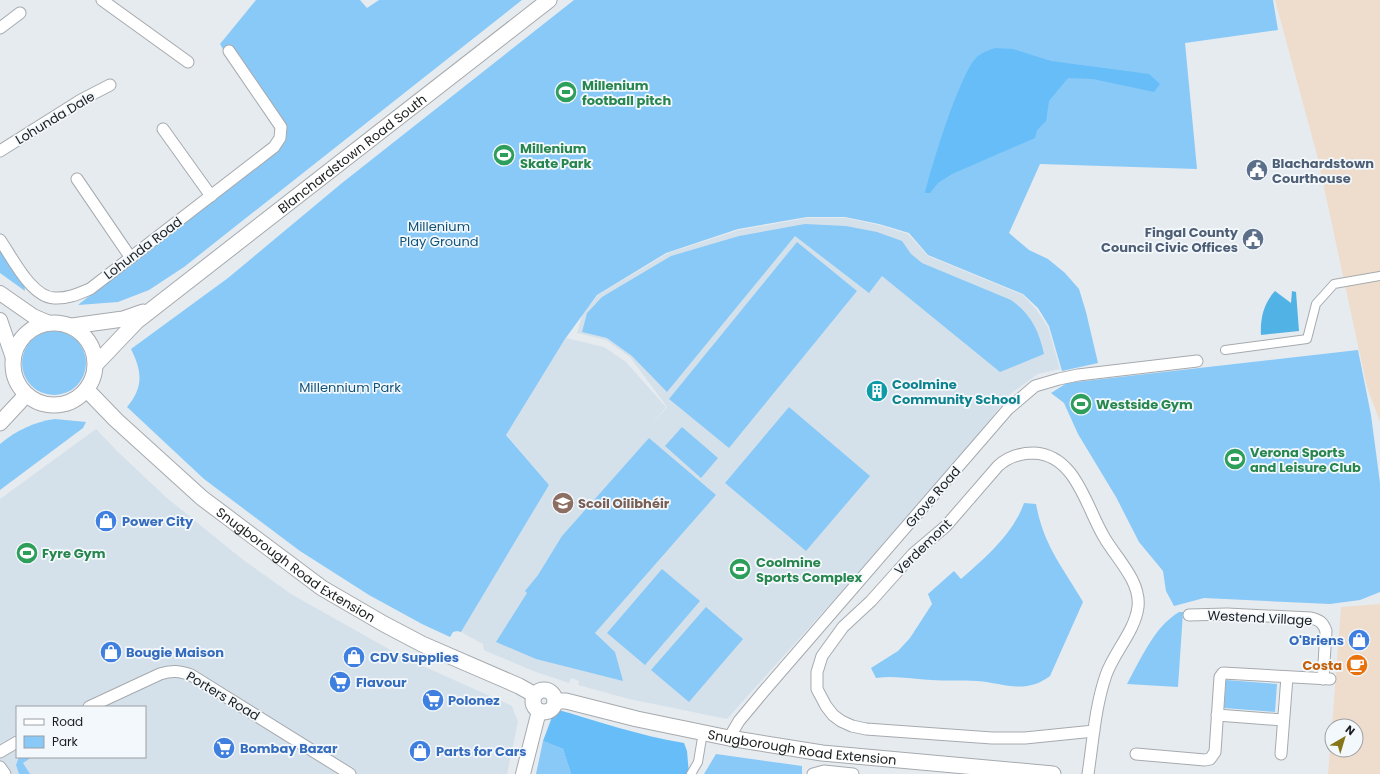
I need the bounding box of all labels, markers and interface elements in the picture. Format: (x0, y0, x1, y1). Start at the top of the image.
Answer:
place label: Millenium football pitch (582, 76, 671, 110)
sports icon: Millenium football pitch (553, 79, 579, 105)
street label: Lohunda Dale (12, 87, 98, 149)
street label: Blanchardstown Road South (274, 89, 430, 218)
place label: Millenium Skate Park (520, 139, 591, 173)
sports icon: Millenium Skate Park (491, 142, 517, 168)
place label: Blachardstown Courthouse (1272, 154, 1374, 188)
public building icon: Blachardstown Courthouse (1244, 157, 1270, 183)
street label: Lohunda Road (100, 212, 186, 284)
park label: Millenium Play Ground (399, 217, 479, 251)
place label: Fingal County Council Civic Offices (1101, 223, 1239, 257)
public building icon: Fingal County Council Civic Offices (1240, 226, 1266, 252)
place label: Coolmine Community School (892, 375, 1021, 409)
park label: Millennium Park (299, 378, 401, 397)
building icon: Coolmine Community School (864, 378, 890, 404)
sports icon: Westside Gym (1068, 391, 1094, 417)
place label: Westside Gym (1096, 395, 1193, 414)
place label: Verona Sports and Leisure Club (1250, 443, 1361, 477)
sports icon: Verona Sports and Leisure Club (1222, 446, 1248, 472)
street label: Grove Road (901, 462, 965, 532)
school or university icon: Scoil Oilibhéir (550, 490, 576, 516)
place label: Scoil Oilibhéir (578, 494, 670, 513)
street label: Snugborough Road Extension (212, 502, 379, 627)
shop icon: Power City (93, 508, 119, 534)
place label: Power City (122, 512, 194, 531)
street label: Verdemont (890, 515, 956, 579)
sports icon: Fyre Gym (14, 540, 40, 566)
place label: Fyre Gym (42, 544, 106, 563)
place label: Coolmine Sports Complex (756, 553, 863, 587)
sports icon: Coolmine Sports Complex (727, 556, 753, 582)
street label: Westend Village (1207, 606, 1313, 630)
shop icon: O'Briens (1346, 627, 1372, 653)
place label: O'Briens (1289, 631, 1344, 650)
shop icon: Bougie Maison (98, 639, 124, 665)
place label: Bougie Maison (126, 643, 224, 662)
shop icon: CDV Supplies (341, 644, 367, 670)
place label: CDV Supplies (370, 648, 459, 667)
cafe icon: Costa (1344, 652, 1370, 678)
place label: Costa (1302, 656, 1342, 675)
street label: Porters Road (183, 667, 263, 725)
supermarket icon: Flavour (327, 669, 353, 695)
place label: Flavour (356, 673, 407, 692)
supermarket icon: Polonez (420, 687, 446, 713)
place label: Polonez (448, 691, 500, 710)
legend (16, 706, 146, 758)
text: Road (52, 713, 83, 730)
north arrow (1324, 718, 1364, 758)
text: N (1342, 721, 1358, 739)
street label: Snugborough Road Extension (706, 724, 897, 769)
text: Park (52, 733, 79, 750)
supermarket icon: Bombay Bazar (211, 735, 237, 761)
shop icon: Parts for Cars (407, 738, 433, 764)
place label: Bombay Bazar (240, 739, 338, 758)
place label: Parts for Cars (436, 742, 527, 761)

